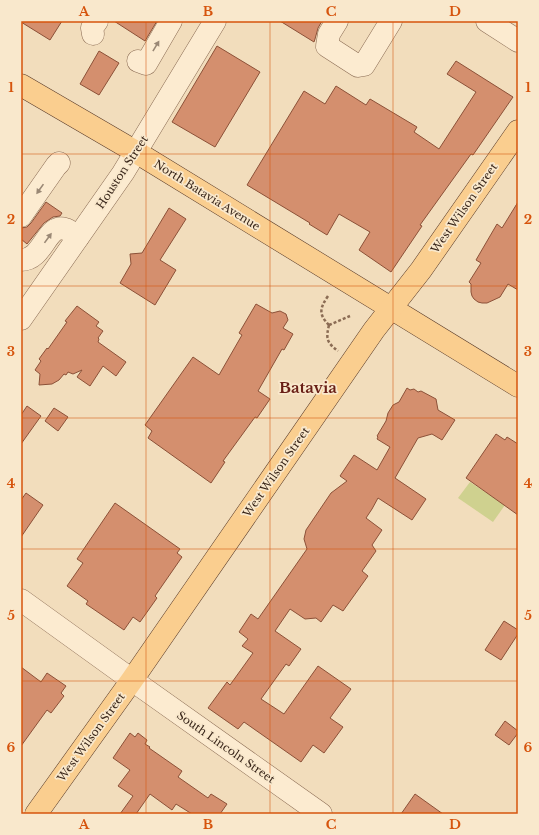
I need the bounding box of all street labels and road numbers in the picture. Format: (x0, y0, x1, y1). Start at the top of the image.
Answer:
street label: Houston Street (93, 132, 151, 211)
street label: North Batavia Avenue (151, 157, 263, 233)
street label: West Wilson Street (427, 160, 501, 256)
street label: West Wilson Street (239, 424, 313, 520)
street label: West Wilson Street (53, 689, 128, 785)
street label: South Lincoln Street (174, 708, 278, 787)

